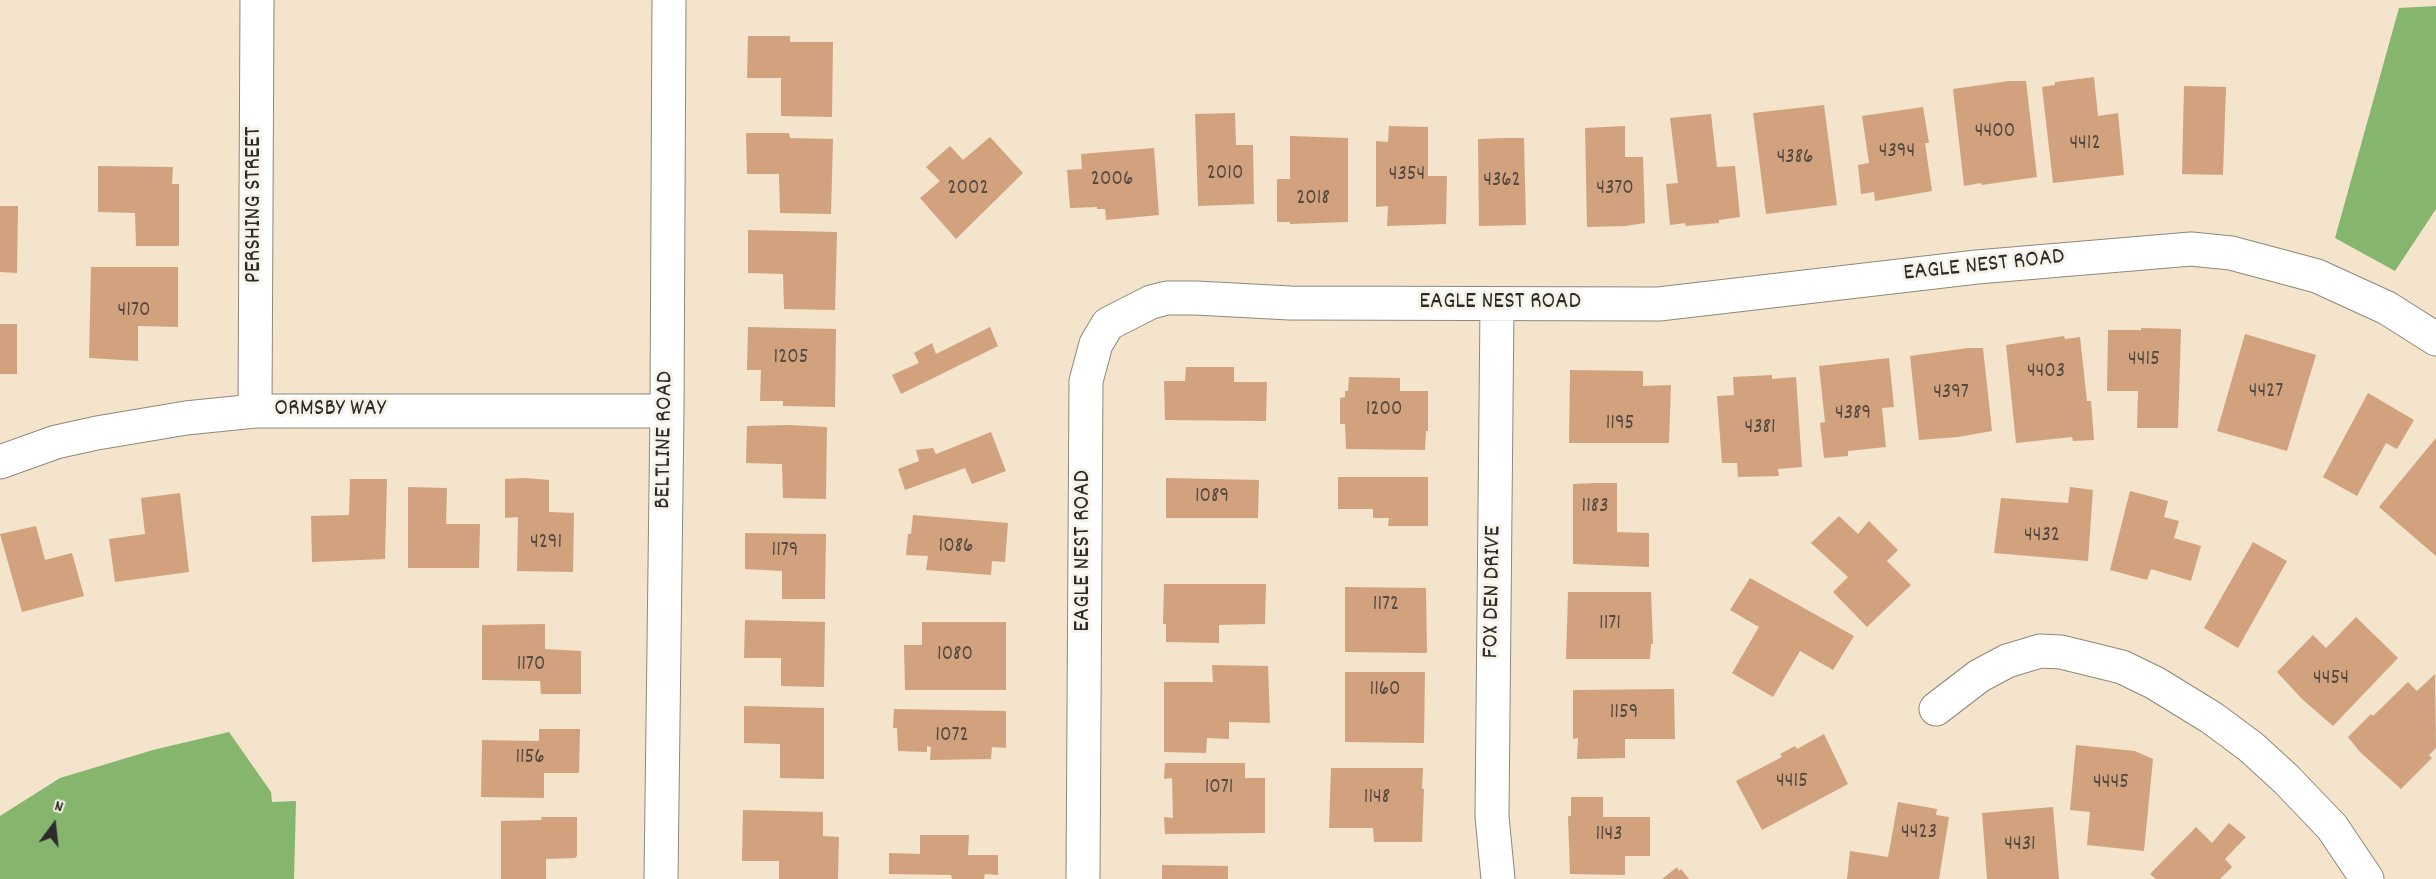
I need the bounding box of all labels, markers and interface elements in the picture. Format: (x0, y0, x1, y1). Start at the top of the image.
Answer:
house number: 4400 (1975, 120, 2015, 146)
street label: PERSHING STREET (242, 127, 270, 283)
house number: 4412 (2069, 132, 2101, 158)
house number: 4394 (1879, 140, 1915, 166)
house number: 4386 (1777, 146, 1813, 172)
house number: 2010 (1207, 162, 1243, 188)
house number: 4354 (1389, 163, 1425, 189)
house number: 2006 (1091, 168, 1133, 194)
house number: 4362 (1483, 169, 1521, 195)
house number: 2002 (947, 177, 989, 203)
house number: 4370 (1596, 177, 1634, 203)
house number: 2018 (1296, 187, 1330, 213)
street label: EAGLE NEST ROAD (1902, 244, 2066, 290)
street label: EAGLE NEST ROAD (1419, 290, 1581, 318)
house number: 4170 (118, 299, 150, 325)
house number: 1205 (774, 346, 808, 372)
house number: 4415 (2128, 348, 2160, 374)
house number: 4403 (2027, 360, 2065, 386)
street label: BELTLINE ROAD (650, 371, 682, 509)
house number: 4427 (2249, 380, 2283, 406)
house number: 4397 (1933, 381, 1969, 407)
street label: ORMSBY WAY (274, 397, 386, 425)
house number: 1200 (1366, 398, 1402, 424)
house number: 4389 (1835, 402, 1871, 428)
house number: 1195 (1606, 412, 1634, 438)
house number: 4381 (1744, 416, 1776, 442)
street label: EAGLE NEST ROAD (1071, 470, 1099, 632)
house number: 1089 (1195, 485, 1229, 511)
house number: 1183 (1582, 495, 1608, 521)
house number: 4432 (2024, 524, 2060, 550)
street label: FOX DEN DRIVE (1478, 525, 1510, 659)
house number: 4291 (530, 531, 562, 557)
house number: 1086 (939, 535, 973, 561)
house number: 1179 (772, 539, 798, 565)
house number: 1172 (1373, 593, 1399, 619)
house number: 1171 (1599, 612, 1621, 638)
house number: 1080 (937, 643, 973, 669)
house number: 1170 (517, 653, 545, 679)
house number: 4454 (2313, 667, 2349, 693)
house number: 1160 (1370, 678, 1400, 704)
house number: 1159 (1610, 701, 1638, 727)
house number: 1072 (935, 724, 969, 750)
house number: 1156 (515, 746, 545, 772)
house number: 4415 (1776, 770, 1808, 796)
house number: 4445 (2093, 771, 2129, 797)
house number: 1071 (1205, 776, 1233, 802)
house number: 1148 (1364, 786, 1390, 812)
north arrow (24, 795, 84, 855)
text: N (52, 795, 66, 819)
house number: 4423 (1901, 821, 1937, 847)
house number: 1143 (1595, 823, 1623, 849)
house number: 4431 (2004, 833, 2036, 859)

